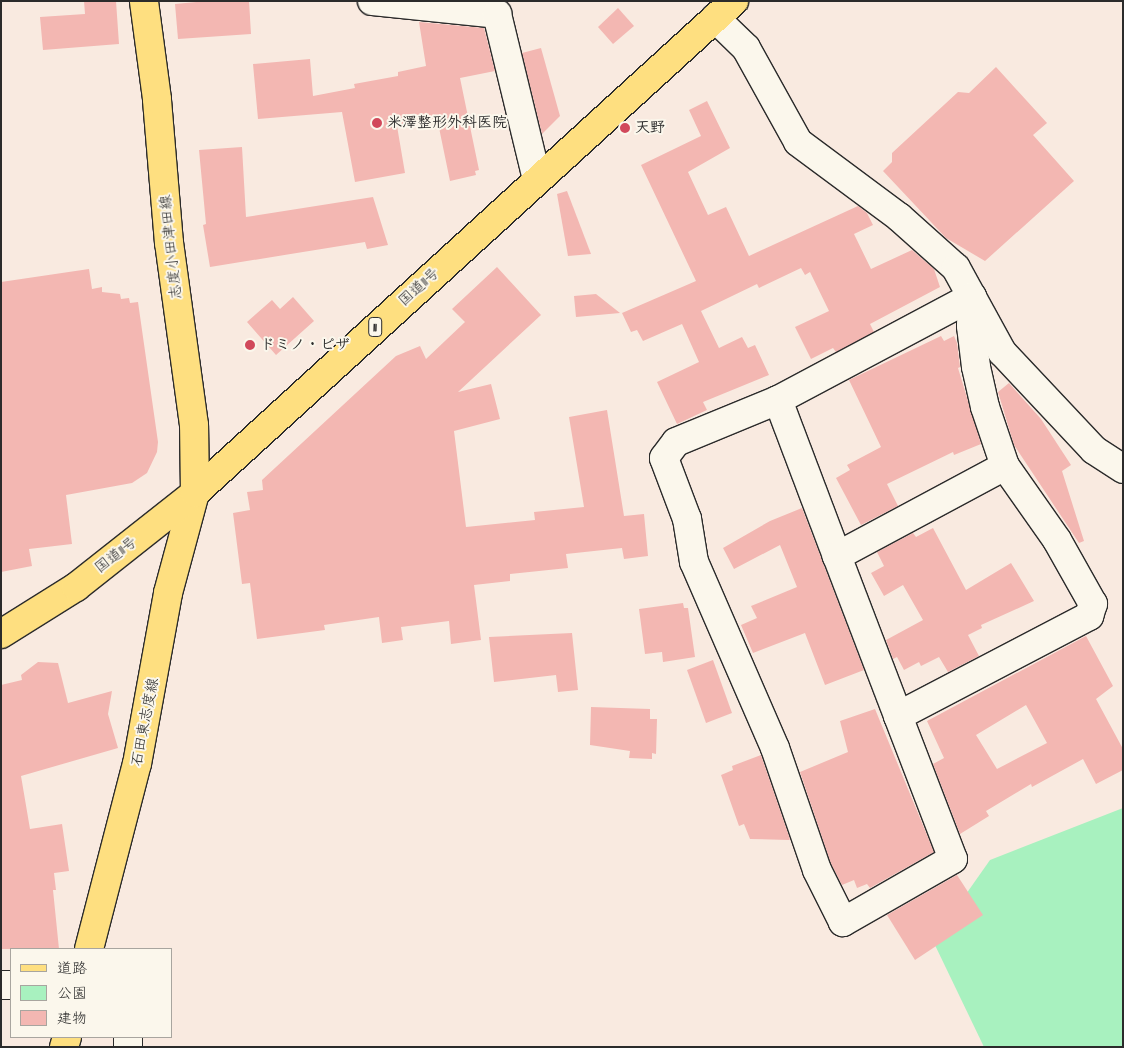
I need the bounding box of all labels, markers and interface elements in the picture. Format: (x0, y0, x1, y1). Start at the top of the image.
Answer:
place label: 米澤整形外科医院 (387, 114, 507, 132)
marker: 米澤整形外科医院 (371, 117, 383, 129)
place label: 天野 (635, 119, 665, 137)
marker: 天野 (619, 122, 631, 134)
street label: 志度小田津田線 (157, 194, 185, 300)
street label: 国道11号 (395, 264, 443, 310)
road number: 11 (368, 316, 382, 338)
place label: ドミノ・ピザ (260, 336, 350, 354)
marker: ドミノ・ピザ (244, 339, 256, 351)
street label: 国道11号 (91, 533, 141, 577)
street label: 石田東志度線 (128, 676, 162, 768)
legend (10, 948, 172, 1038)
text: 道路 (57, 958, 87, 979)
text: 公園 (57, 983, 87, 1004)
text: 建物 (57, 1008, 87, 1029)

